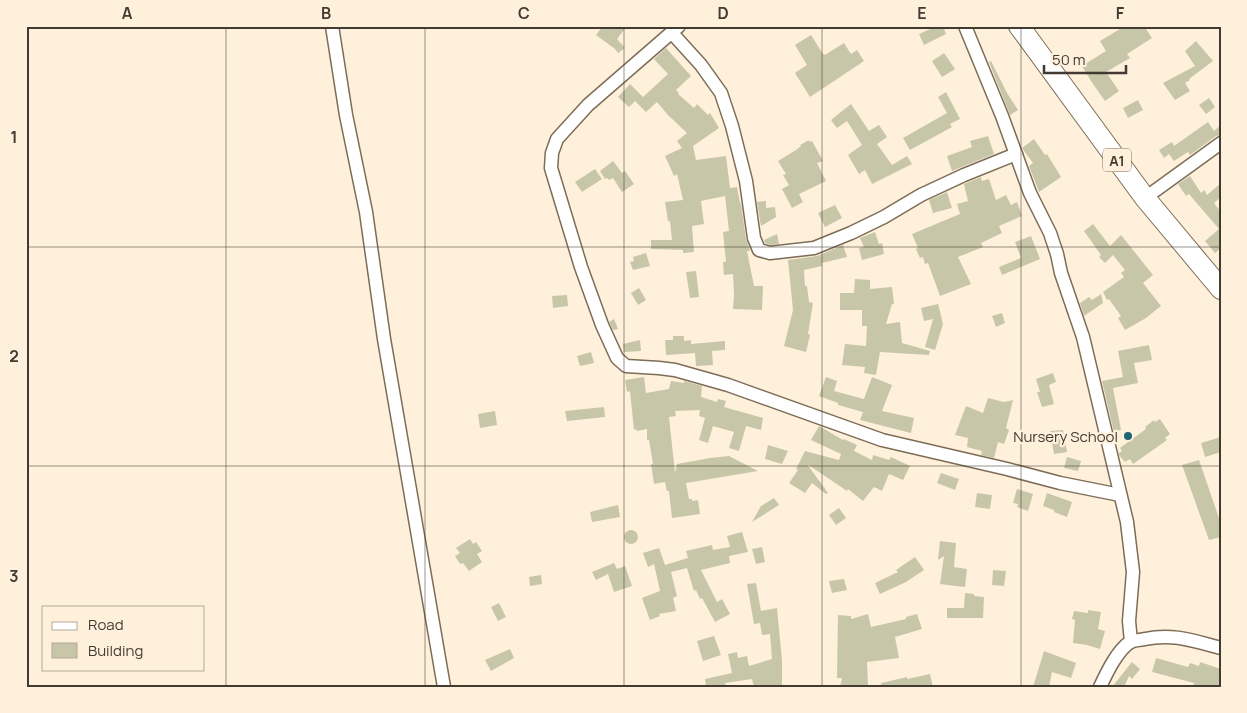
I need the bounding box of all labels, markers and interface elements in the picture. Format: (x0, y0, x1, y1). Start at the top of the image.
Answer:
text: A (122, 2, 133, 24)
text: B (321, 2, 331, 24)
text: C (518, 2, 530, 24)
text: D (717, 2, 729, 24)
text: E (917, 2, 927, 24)
text: F (1116, 2, 1125, 24)
scale bar (1044, 42, 1127, 74)
text: 50 m (1052, 49, 1086, 70)
text: 1 (10, 126, 18, 148)
road number: A1 (1103, 148, 1131, 172)
text: 2 (9, 345, 19, 367)
place label: Nursery School (1013, 426, 1118, 447)
marker: Nursery School (1122, 430, 1134, 442)
text: 3 (9, 565, 19, 587)
legend (42, 606, 205, 670)
text: Road (88, 614, 124, 635)
text: Building (88, 640, 143, 661)

